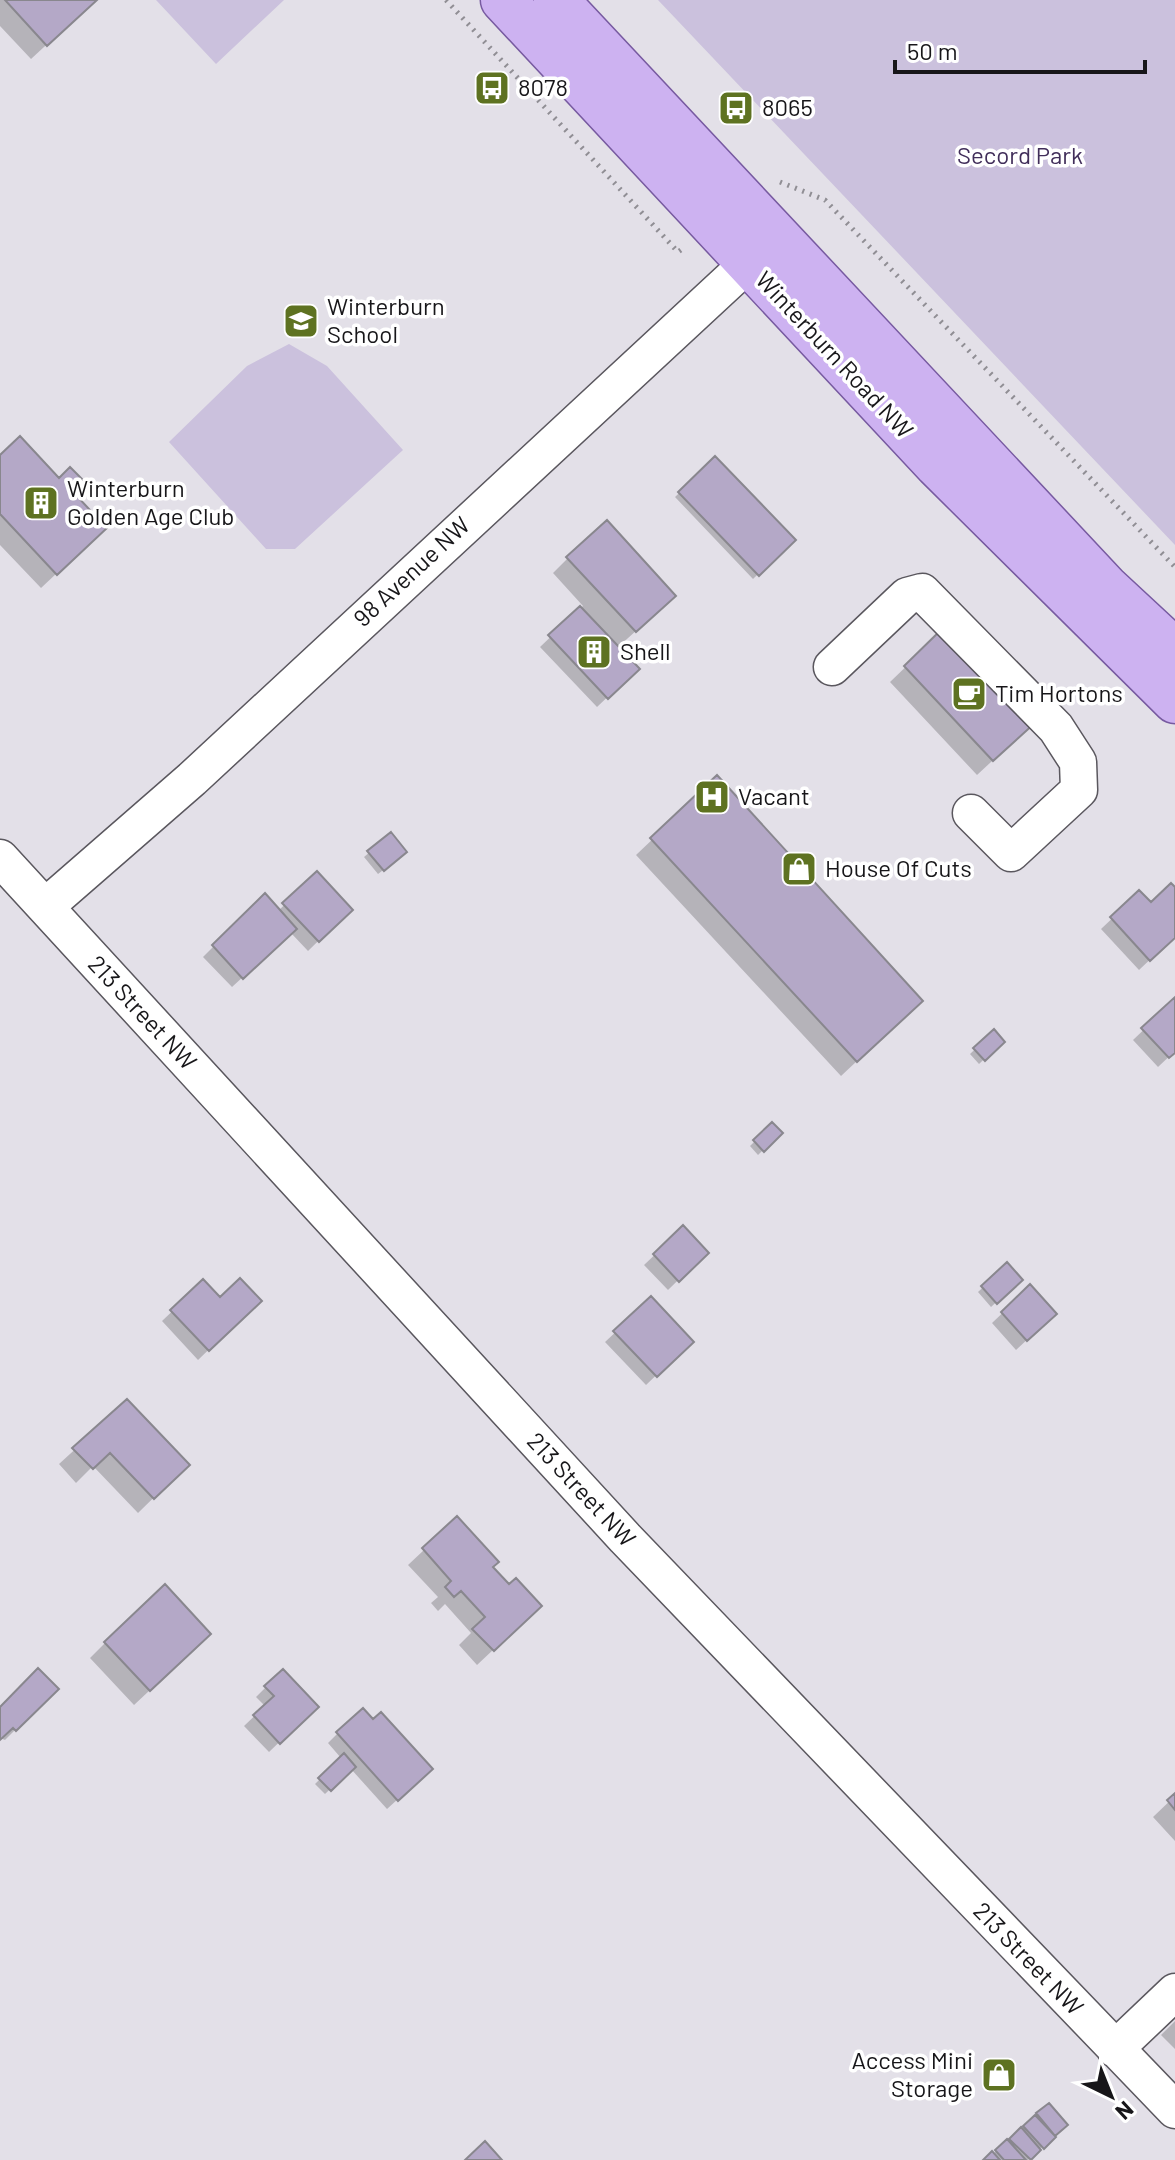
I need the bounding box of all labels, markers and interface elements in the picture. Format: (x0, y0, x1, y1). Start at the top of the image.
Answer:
scale bar (895, 24, 1145, 74)
text: 50 m (907, 36, 958, 65)
bus stop icon: 8078 (473, 69, 511, 107)
place label: 8078 (518, 72, 568, 101)
bus stop icon: 8065 (717, 89, 755, 127)
place label: 8065 (762, 92, 813, 121)
park label: Secord Park (957, 140, 1083, 169)
street label: Winterburn Road NW (750, 265, 920, 443)
place label: Winterburn School (327, 291, 445, 348)
school or university icon: Winterburn School (282, 302, 320, 340)
place label: Winterburn Golden Age Club (67, 473, 234, 530)
building icon: Winterburn Golden Age Club (22, 484, 60, 522)
street label: 98 Avenue NW (347, 510, 475, 632)
building icon: Shell (575, 633, 613, 671)
place label: Shell (620, 636, 671, 665)
cafe icon: Tim Hortons (950, 675, 988, 713)
place label: Tim Hortons (995, 678, 1123, 707)
hospital icon: Vacant (693, 778, 731, 816)
place label: Vacant (738, 781, 810, 810)
shop icon: House Of Cuts (780, 850, 818, 888)
place label: House Of Cuts (825, 853, 972, 882)
street label: 213 Street NW (83, 949, 203, 1075)
street label: 213 Street NW (522, 1426, 642, 1552)
street label: 213 Street NW (968, 1895, 1090, 2020)
place label: Access Mini Storage (851, 2045, 973, 2102)
shop icon: Access Mini Storage (980, 2056, 1018, 2094)
north arrow (1071, 2056, 1151, 2136)
text: N (1111, 2097, 1140, 2126)

